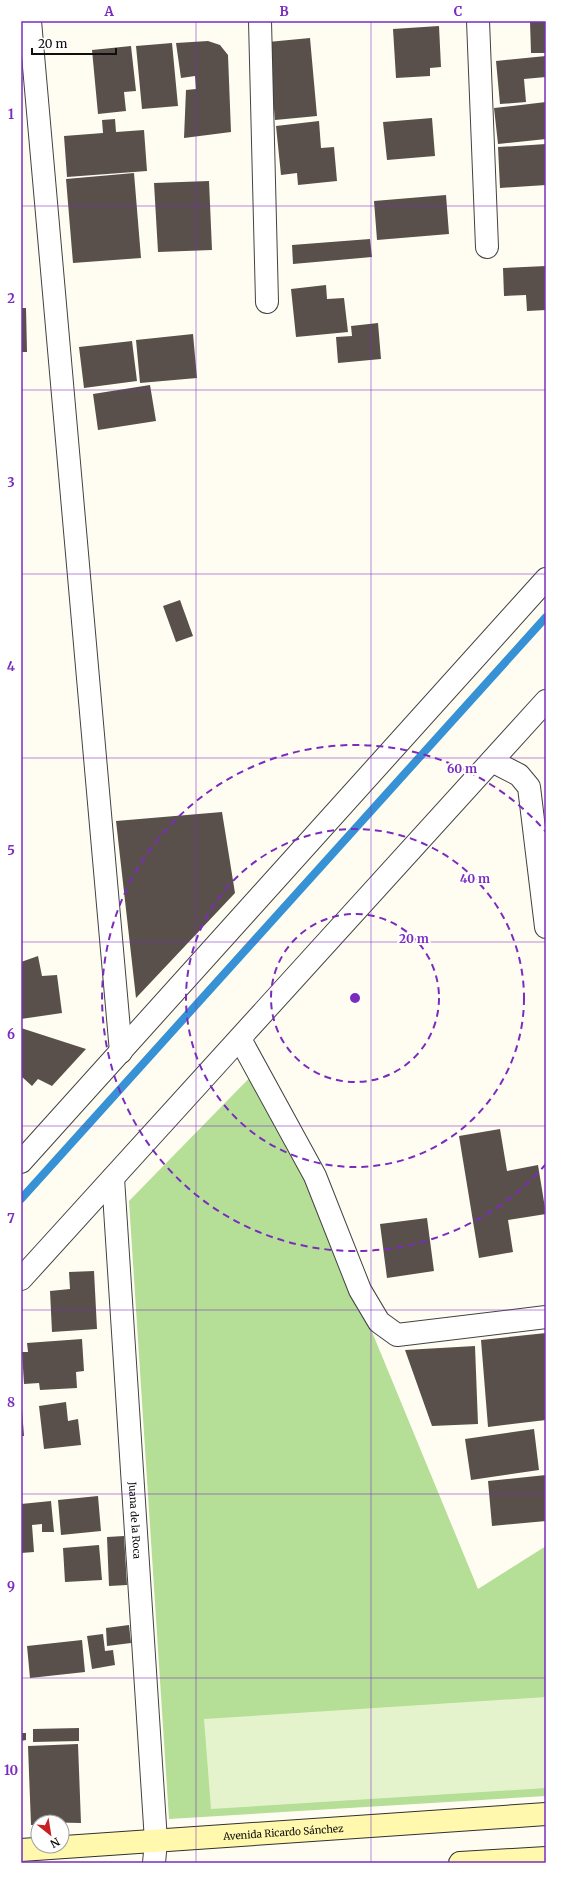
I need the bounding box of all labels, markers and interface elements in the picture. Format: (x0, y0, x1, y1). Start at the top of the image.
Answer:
text: A (103, 3, 114, 20)
text: B (279, 3, 289, 20)
text: C (454, 3, 463, 20)
scale bar (32, 30, 116, 56)
text: 20 m (38, 36, 67, 51)
text: 1 (8, 106, 14, 123)
text: 2 (7, 290, 15, 307)
text: 3 (7, 474, 15, 491)
text: 4 (7, 658, 16, 675)
text: 60 m (447, 761, 477, 776)
text: 5 (7, 842, 15, 859)
text: 40 m (460, 871, 490, 886)
text: 20 m (399, 931, 429, 946)
centre of rings (348, 991, 362, 1005)
text: 6 (7, 1026, 15, 1043)
text: 7 (7, 1210, 15, 1227)
text: 8 (7, 1394, 15, 1411)
street label: Juana de la Roca (126, 1480, 144, 1560)
text: 9 (7, 1578, 15, 1595)
text: 10 (4, 1762, 18, 1779)
north arrow (30, 1814, 70, 1854)
street label: Avenida Ricardo Sánchez (222, 1822, 344, 1843)
text: N (47, 1834, 62, 1851)

